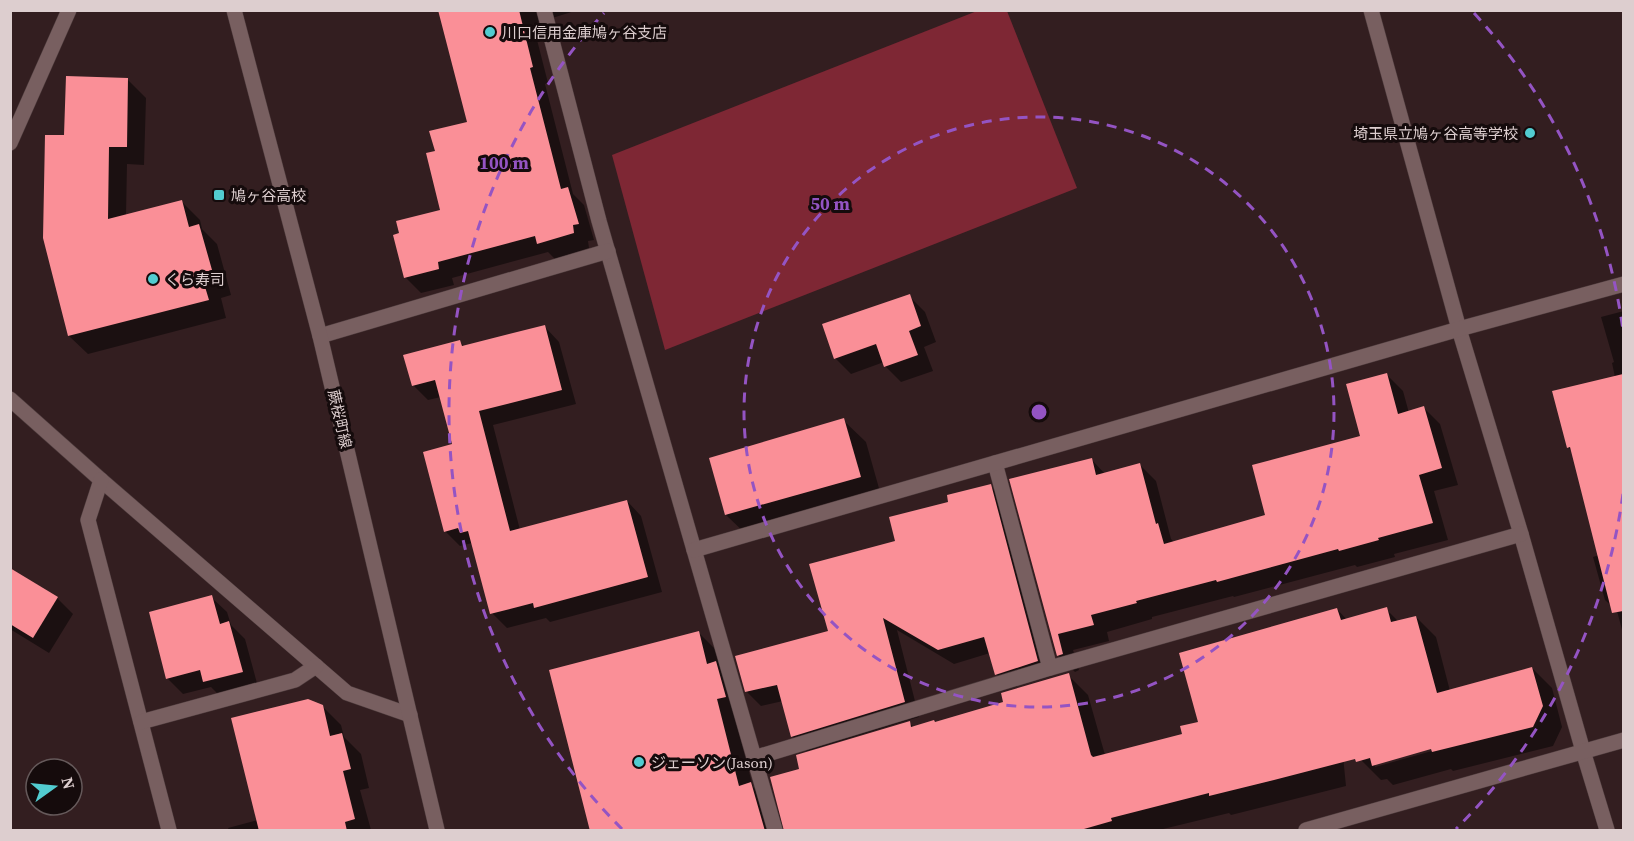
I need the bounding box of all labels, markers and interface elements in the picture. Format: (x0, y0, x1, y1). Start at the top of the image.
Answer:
place label: 川口信用金庫鳩ヶ谷支店 (502, 22, 667, 43)
marker: 川口信用金庫鳩ヶ谷支店 (483, 25, 497, 39)
place label: 埼玉県立鳩ヶ谷高等学校 (1353, 123, 1518, 144)
marker: 埼玉県立鳩ヶ谷高等学校 (1523, 126, 1537, 140)
text: 100 m (479, 150, 529, 175)
place label: 鳩ヶ谷高校 (231, 185, 306, 206)
marker: 鳩ヶ谷高校 (212, 188, 226, 202)
text: 50 m (810, 191, 850, 216)
place label: くら寿司 (165, 269, 225, 290)
marker: くら寿司 (146, 272, 160, 286)
street label: 蕨桜町線 (323, 387, 357, 451)
centre of rings (1029, 402, 1049, 422)
place label: ジェーソン(Jason) (651, 752, 773, 773)
marker: ジェーソン(Jason) (632, 755, 646, 769)
north arrow (24, 757, 84, 817)
text: N (56, 775, 81, 792)

